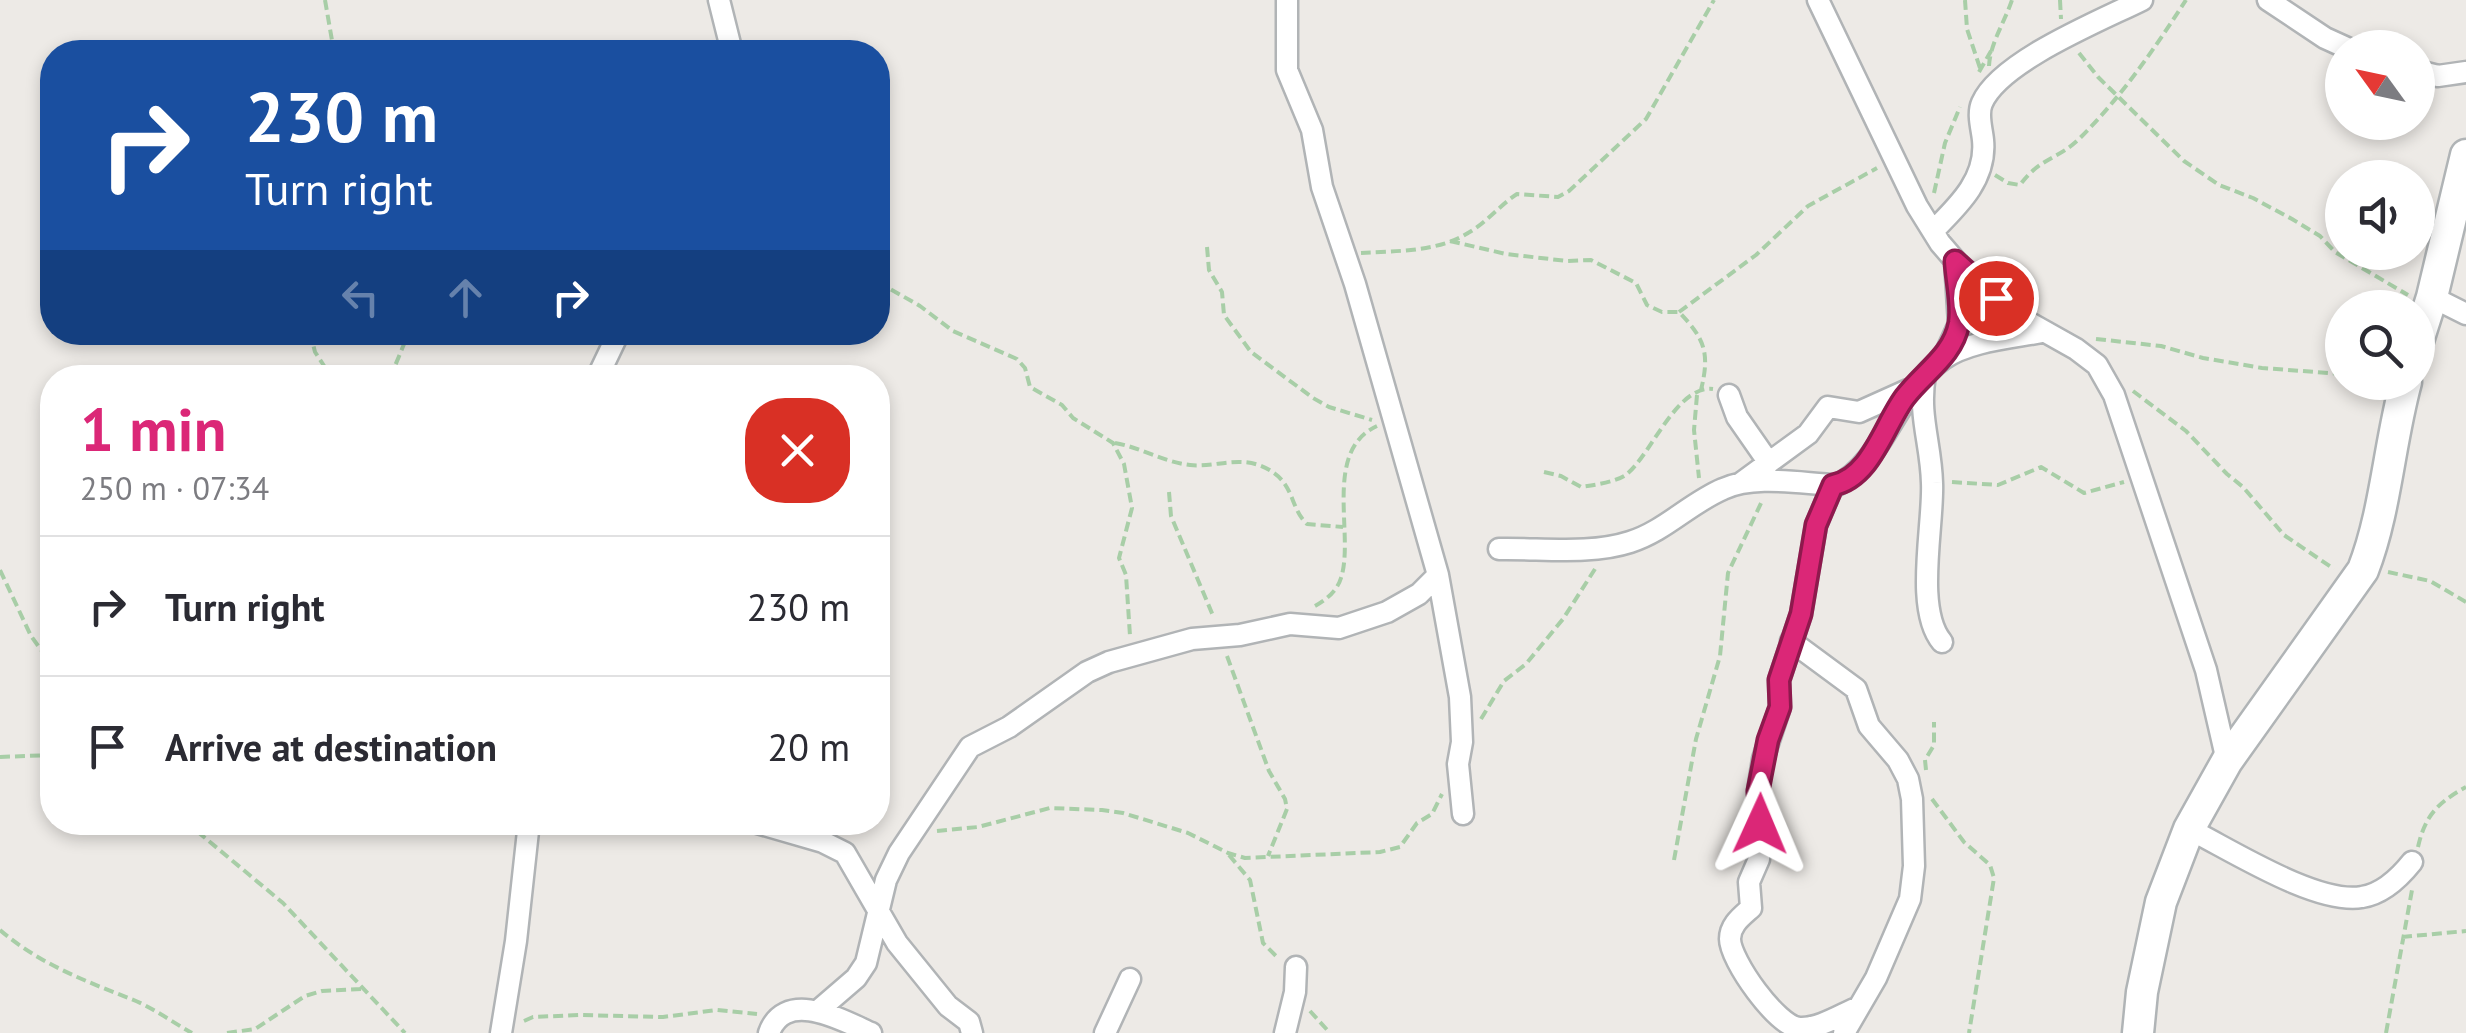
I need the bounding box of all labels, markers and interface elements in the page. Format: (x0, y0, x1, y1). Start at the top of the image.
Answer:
north arrow (2325, 30, 2435, 140)
map controls (2325, 30, 2435, 400)
text: 230 m (245, 71, 438, 161)
icon: right (80, 80, 210, 210)
text: Turn right (245, 159, 433, 217)
button: sound (2325, 160, 2435, 270)
pin (1954, 256, 2039, 341)
icon: left (333, 270, 388, 325)
icon: ahead (438, 270, 493, 325)
icon: right (543, 270, 598, 325)
icon: arrive (1969, 271, 2024, 326)
button: search (2325, 290, 2435, 400)
text: 1 min (80, 390, 226, 468)
button: close (745, 398, 850, 503)
text: 250 m · 07:34 (80, 467, 269, 509)
icon: right (80, 579, 135, 634)
text: Turn right (165, 582, 325, 631)
text: 230 m (747, 582, 850, 631)
icon: arrive (80, 719, 135, 774)
text: Arrive at destination (165, 722, 497, 771)
text: 20 m (768, 722, 850, 771)
position arrow (1708, 772, 1812, 876)

